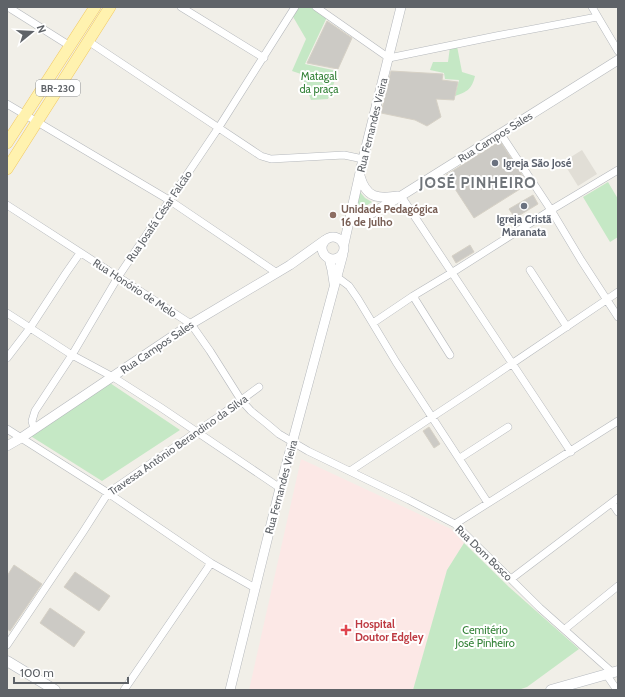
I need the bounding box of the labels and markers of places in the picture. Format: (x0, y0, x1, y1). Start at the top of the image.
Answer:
place label: Igreja São José (503, 156, 572, 170)
marker: Igreja São José (490, 158, 500, 168)
marker: Igreja Cristã Maranata (519, 201, 529, 211)
place label: Unidade Pedagógica 16 de Julho (341, 202, 439, 229)
marker: Unidade Pedagógica 16 de Julho (328, 210, 338, 220)
place label: Igreja Cristã Maranata (496, 212, 552, 239)
place label: Hospital Doutor Edgley (355, 617, 424, 644)
marker: Hospital Doutor Edgley (340, 624, 352, 636)

